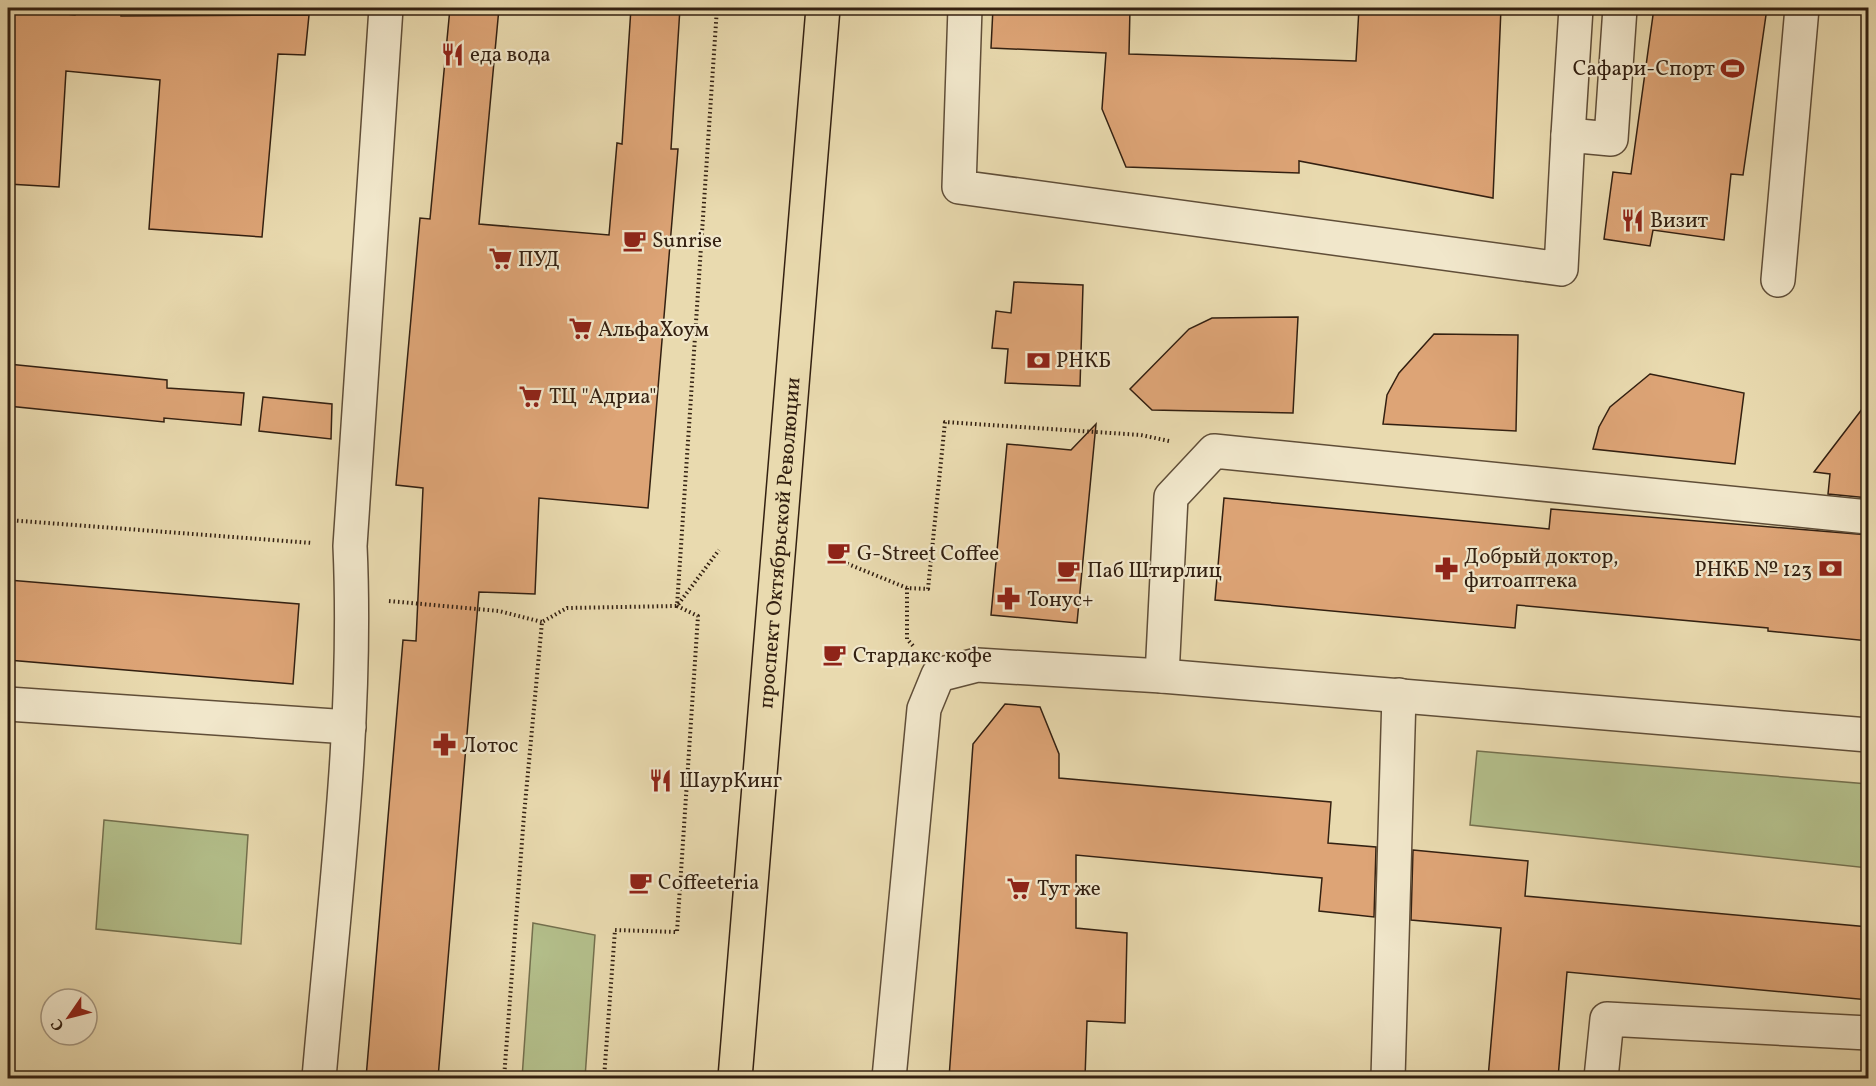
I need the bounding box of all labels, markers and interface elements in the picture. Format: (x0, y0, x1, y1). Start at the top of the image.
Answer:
restaurant icon: еда вода (439, 41, 465, 67)
place label: еда вода (470, 41, 551, 70)
place label: Сафари-Спорт (1573, 55, 1715, 84)
sports icon: Сафари-Спорт (1720, 55, 1746, 81)
restaurant icon: Визит (1619, 207, 1645, 233)
place label: Визит (1650, 207, 1709, 236)
cafe icon: Sunrise (621, 227, 647, 253)
place label: Sunrise (652, 227, 722, 256)
supermarket icon: ПУД (487, 246, 513, 272)
place label: ПУД (518, 246, 560, 275)
supermarket icon: АльфаХоум (567, 316, 593, 342)
place label: АльфаХоум (598, 316, 709, 345)
bank icon: РНКБ (1025, 347, 1051, 373)
place label: РНКБ (1056, 347, 1111, 376)
street label: проспект Октябрьской Революции (752, 376, 809, 710)
supermarket icon: ТЦ "Адриа" (518, 383, 544, 409)
place label: ТЦ "Адриа" (549, 383, 656, 412)
cafe icon: G-Street Coffee (826, 540, 852, 566)
place label: G-Street Coffee (857, 540, 999, 569)
place label: Добрый доктор, фитоаптека (1464, 543, 1619, 596)
pharmacy icon: Добрый доктор, фитоаптека (1433, 555, 1459, 581)
place label: РНКБ № 123 (1694, 556, 1812, 585)
bank icon: РНКБ № 123 (1817, 556, 1843, 582)
cafe icon: Паб Штирлиц (1056, 557, 1082, 583)
place label: Паб Штирлиц (1087, 557, 1222, 586)
pharmacy icon: Тонус+ (996, 586, 1022, 612)
place label: Тонус+ (1027, 586, 1094, 615)
cafe icon: Стардакс кофе (822, 642, 848, 668)
place label: Стардакс кофе (853, 642, 992, 671)
pharmacy icon: Лотос (431, 732, 457, 758)
place label: Лотос (462, 732, 518, 761)
restaurant icon: ШаурКинг (648, 767, 674, 793)
place label: ШаурКинг (679, 767, 782, 796)
cafe icon: Coffeeteria (627, 869, 653, 895)
place label: Coffeeteria (658, 869, 759, 898)
supermarket icon: Тут же (1006, 875, 1032, 901)
place label: Тут же (1037, 875, 1101, 904)
north arrow (39, 987, 99, 1047)
text: С (46, 1014, 70, 1035)

